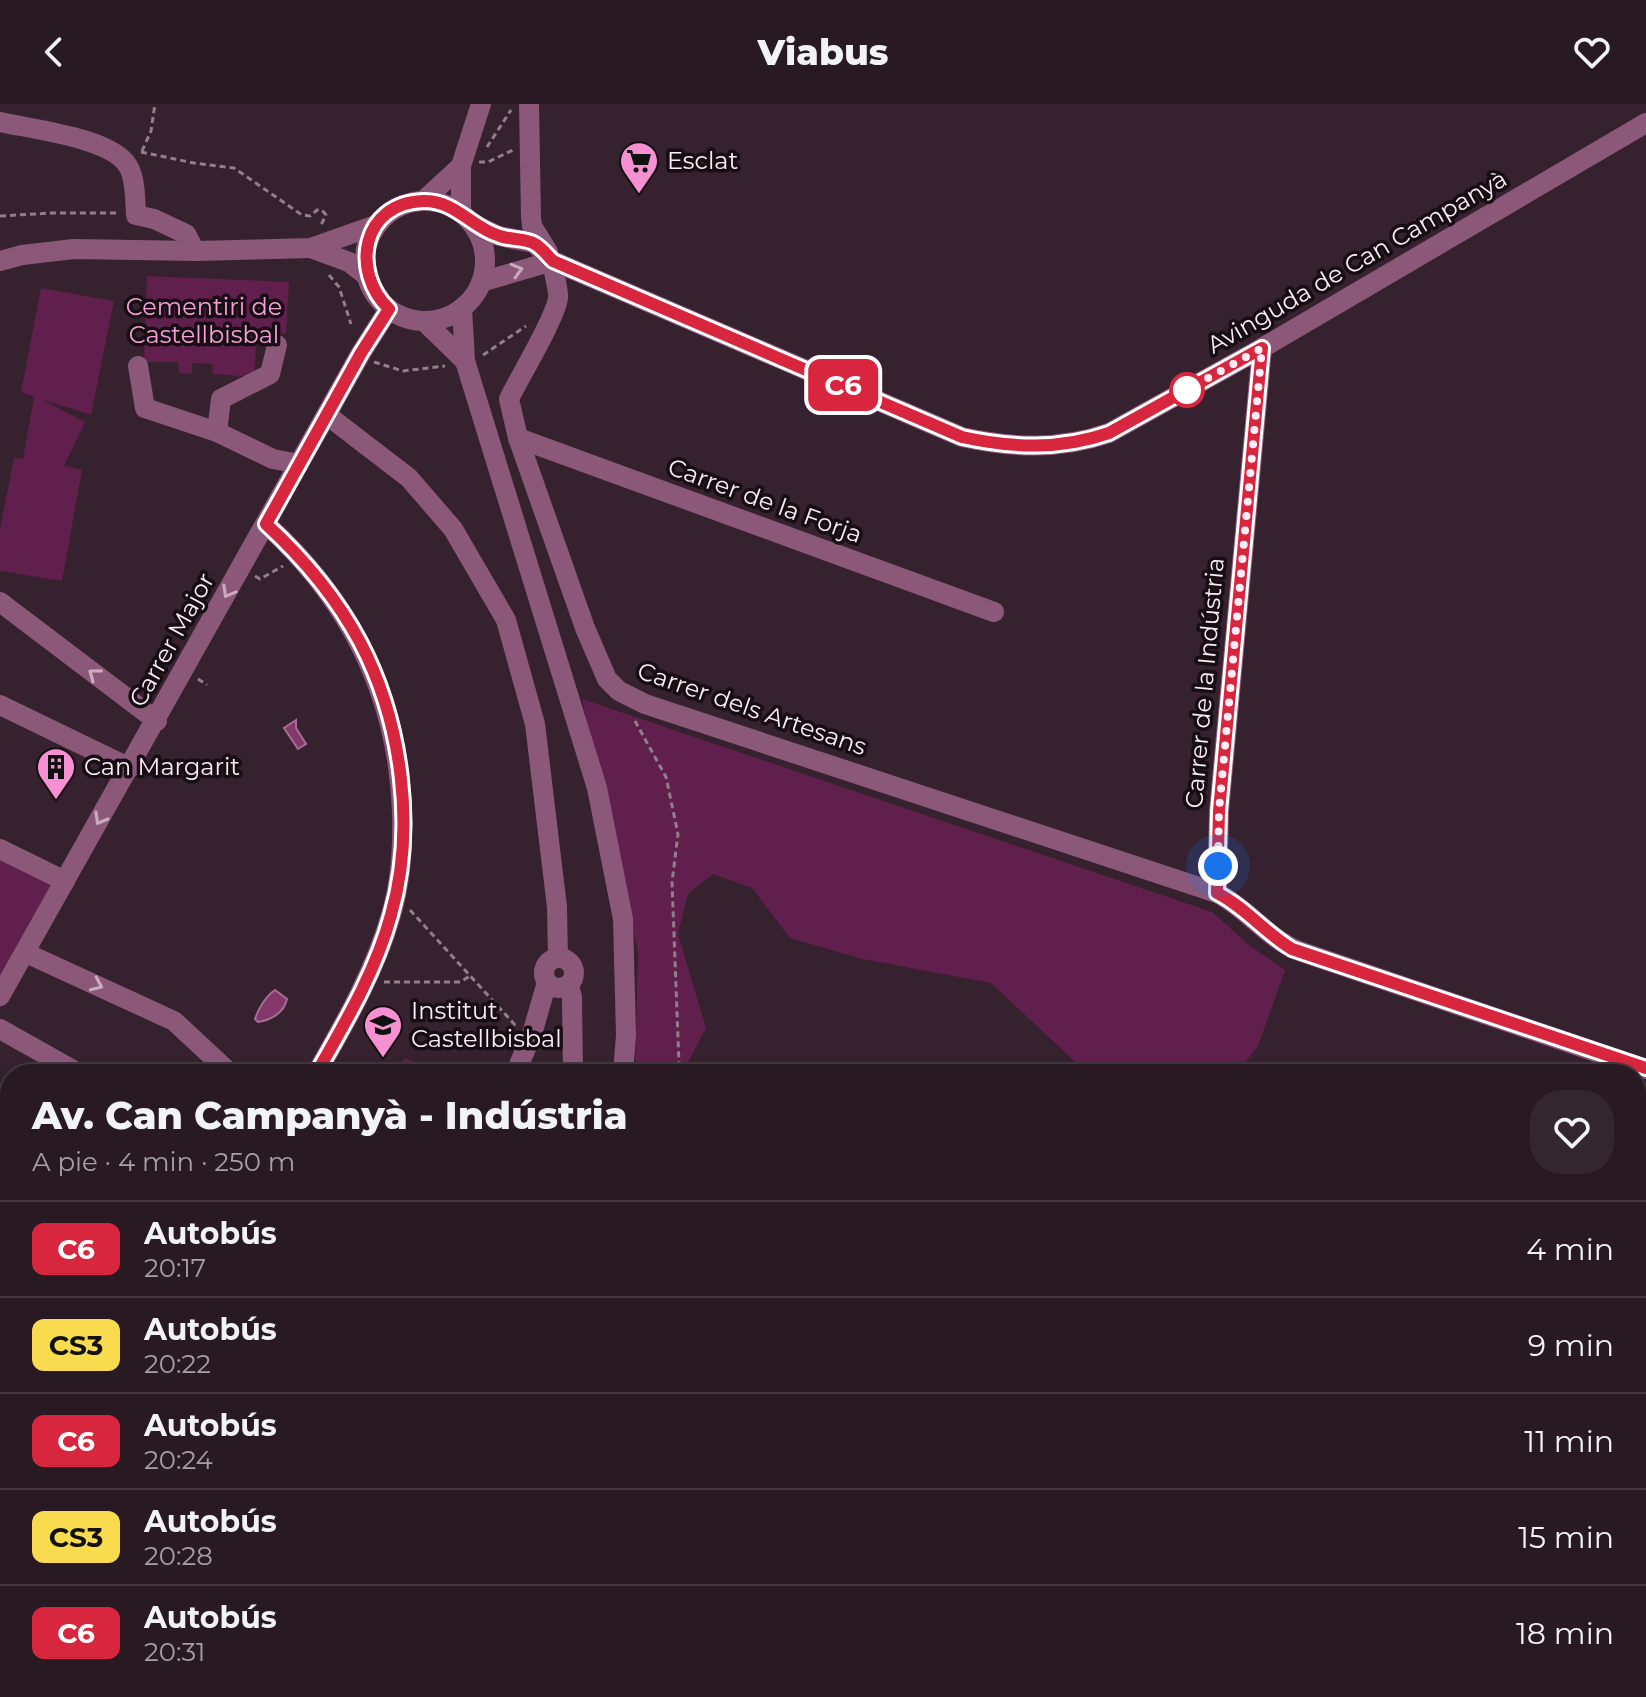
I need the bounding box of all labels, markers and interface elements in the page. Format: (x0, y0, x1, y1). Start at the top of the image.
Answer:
icon: back (32, 30, 76, 74)
text: Viabus (757, 30, 889, 74)
icon: heart (1570, 30, 1614, 74)
supermarket icon: Esclat (618, 140, 660, 195)
place label: Esclat (667, 146, 739, 175)
street label: Avinguda de Can Campanyà (1202, 164, 1512, 359)
one-way arrow (510, 263, 523, 280)
park label: Cementiri de Castellbisbal (126, 292, 282, 349)
line badge: C6 (807, 359, 879, 411)
text: C6 (824, 368, 862, 402)
unlabelled marker (1170, 373, 1204, 407)
street label: Carrer de la Forja (664, 452, 866, 549)
street label: Carrer de la Indústria (1179, 556, 1230, 809)
street label: Carrer Major (123, 568, 220, 712)
one-way arrow (222, 584, 238, 598)
street label: Carrer dels Artesans (634, 656, 870, 761)
one-way arrow (88, 669, 103, 683)
building icon: Can Margarit (35, 746, 77, 801)
place label: Can Margarit (84, 752, 240, 781)
one-way arrow (94, 810, 110, 825)
your location (1198, 846, 1238, 886)
one-way arrow (89, 975, 103, 991)
place label: Institut Castellbisbal (411, 996, 562, 1053)
school or university icon: Institut Castellbisbal (362, 1004, 404, 1059)
button: heart (1530, 1090, 1614, 1174)
text: Av. Can Campanyà - Indústria (32, 1092, 628, 1139)
text: A pie · 4 min · 250 m (32, 1146, 295, 1178)
text: Autobús (144, 1215, 277, 1252)
text: 4 min (1526, 1231, 1614, 1268)
text: C6 (57, 1232, 95, 1266)
text: 20:17 (144, 1252, 206, 1284)
text: Autobús (144, 1311, 277, 1348)
text: 9 min (1528, 1327, 1614, 1364)
text: CS3 (49, 1328, 103, 1362)
text: 20:22 (144, 1348, 211, 1380)
text: Autobús (144, 1407, 277, 1444)
text: 11 min (1524, 1423, 1614, 1460)
text: C6 (57, 1424, 95, 1458)
text: 20:24 (144, 1444, 213, 1476)
text: Autobús (144, 1503, 277, 1540)
text: 15 min (1518, 1519, 1614, 1556)
text: CS3 (49, 1520, 103, 1554)
text: 20:28 (144, 1540, 213, 1572)
text: Autobús (144, 1599, 277, 1636)
text: 18 min (1516, 1615, 1614, 1652)
text: C6 (57, 1616, 95, 1650)
text: 20:31 (144, 1636, 206, 1668)

